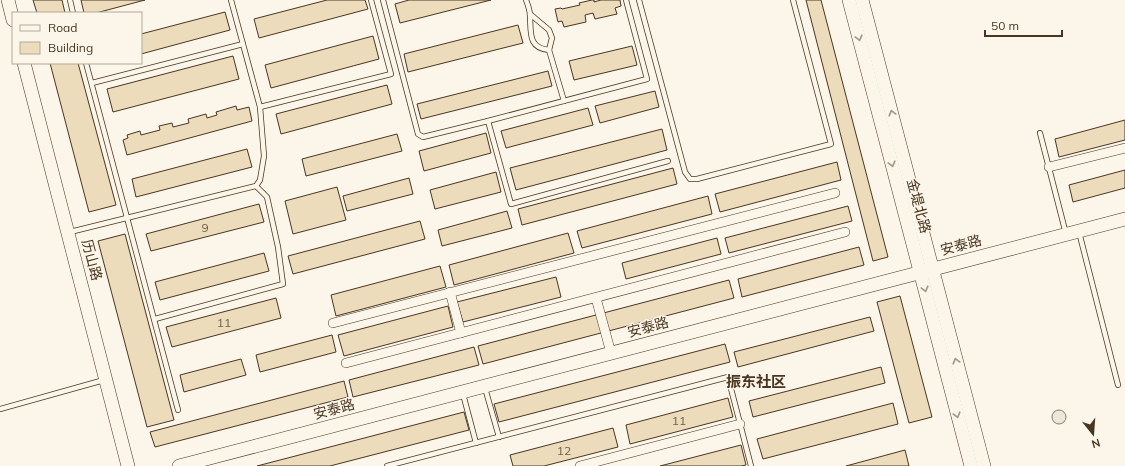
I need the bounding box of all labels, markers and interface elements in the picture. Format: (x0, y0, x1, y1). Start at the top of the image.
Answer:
legend (12, 12, 142, 64)
scale bar (985, 12, 1062, 38)
text: 50 m (991, 18, 1019, 33)
text: Road (48, 20, 77, 35)
one-way arrow (854, 34, 863, 41)
text: Building (48, 40, 93, 55)
one-way arrow (888, 110, 897, 117)
one-way arrow (887, 160, 896, 167)
street label: 金堤北路 (903, 177, 935, 235)
house number: 9 (201, 220, 209, 235)
street label: 安泰路 (938, 231, 984, 259)
street label: 历山路 (78, 237, 106, 283)
one-way arrow (920, 286, 928, 293)
street label: 安泰路 (625, 313, 671, 341)
house number: 11 (217, 315, 231, 330)
one-way arrow (952, 357, 961, 364)
district label: 振东社区 (726, 372, 786, 391)
street label: 安泰路 (311, 395, 357, 423)
one-way arrow (953, 412, 961, 418)
house number: 11 (672, 413, 686, 428)
north arrow (1073, 414, 1113, 454)
text: N (1090, 436, 1102, 451)
house number: 12 (557, 443, 571, 458)

